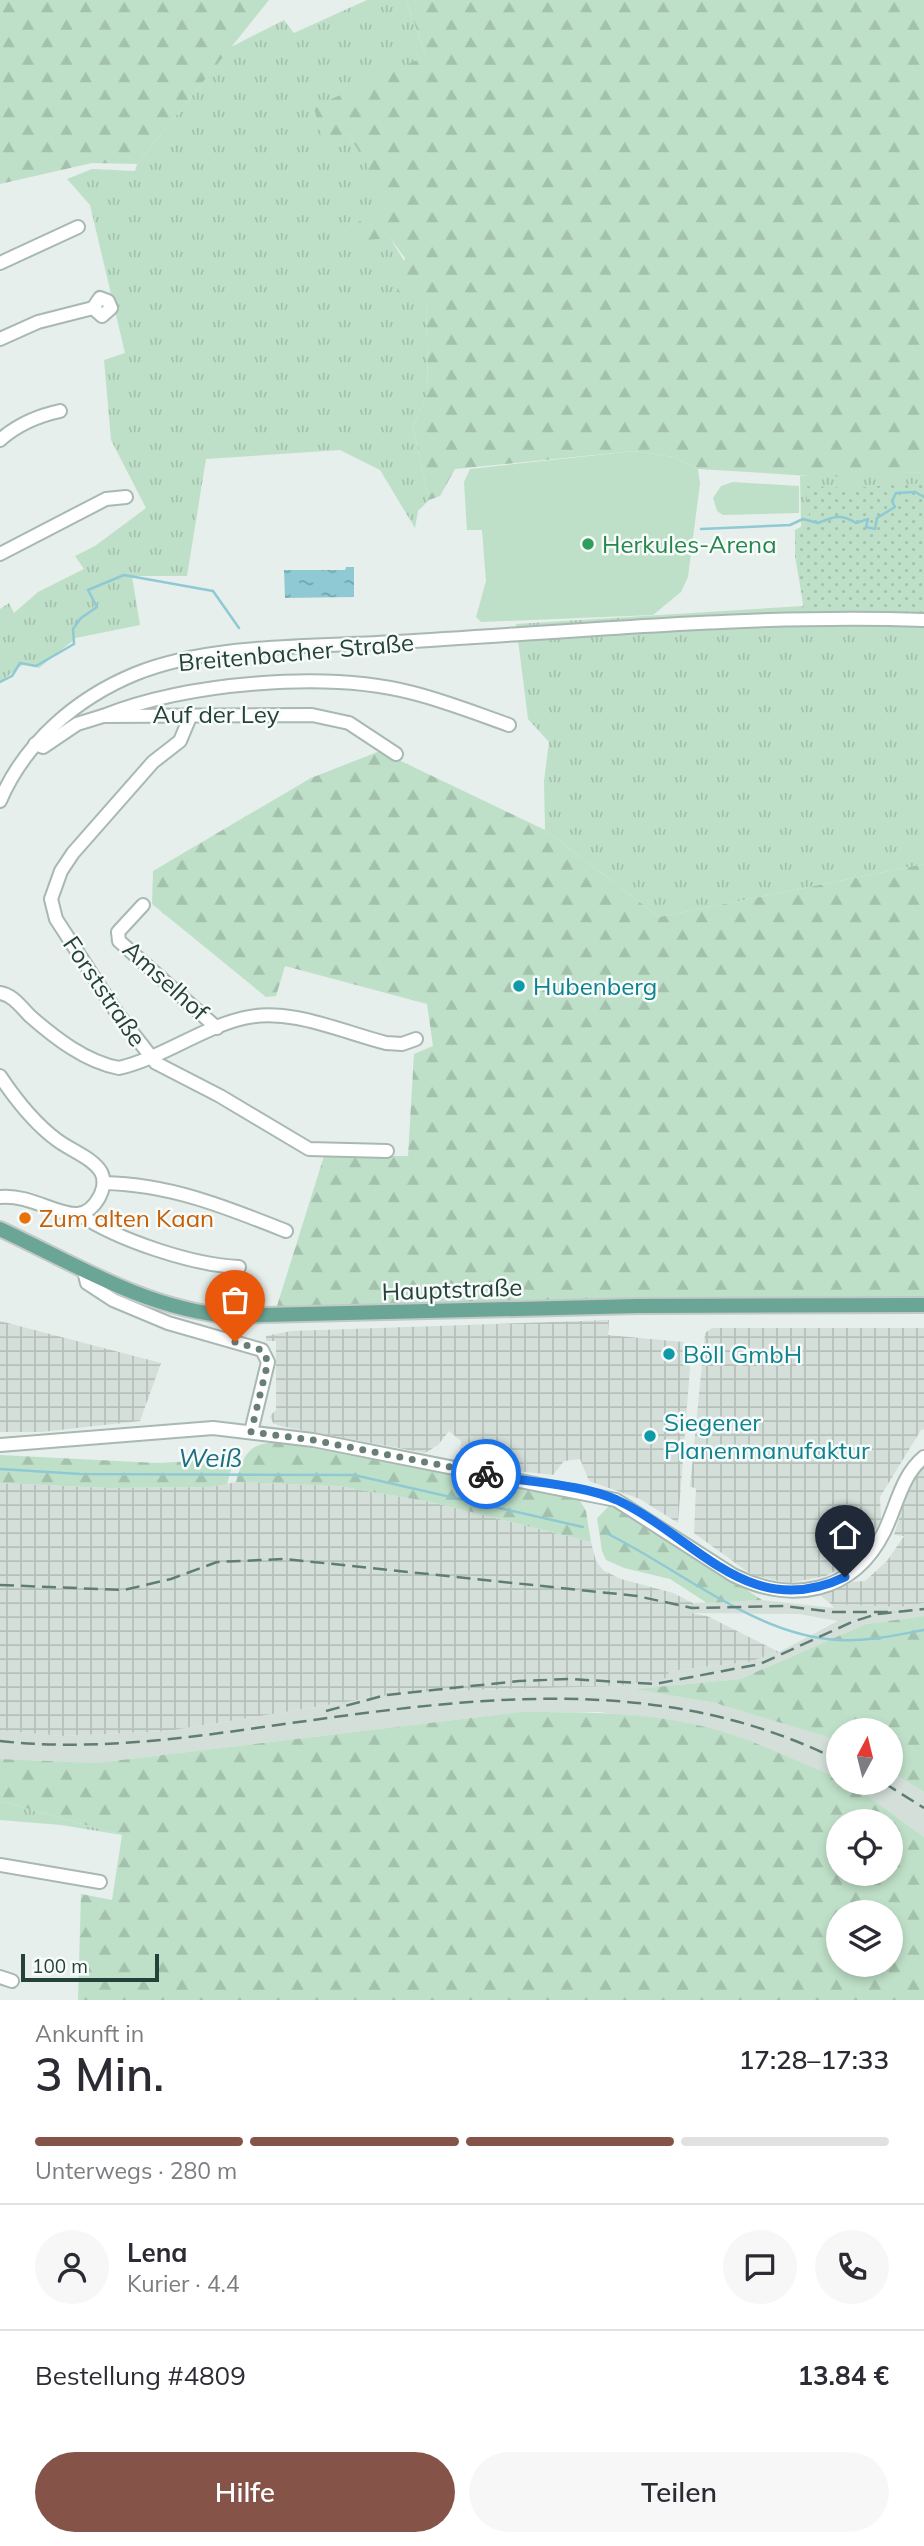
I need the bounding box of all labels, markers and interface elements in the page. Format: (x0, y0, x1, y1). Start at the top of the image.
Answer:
place label: Herkules-Arena (602, 529, 777, 559)
marker: Herkules-Arena (580, 536, 596, 552)
street label: Breitenbacher Straße (177, 627, 415, 677)
street label: Auf der Ley (153, 699, 280, 729)
street label: Forststraße (57, 930, 153, 1052)
street label: Amselhof (117, 934, 216, 1027)
place label: Hubenberg (533, 971, 657, 1001)
marker: Hubenberg (511, 978, 527, 994)
place label: Zum alten Kaan (39, 1203, 214, 1233)
marker: Zum alten Kaan (17, 1210, 33, 1226)
pin (205, 1270, 265, 1342)
street label: Hauptstraße (381, 1272, 523, 1306)
icon: bag (216, 1281, 254, 1319)
place label: Böll GmbH (683, 1339, 802, 1369)
marker: Böll GmbH (661, 1346, 677, 1362)
place label: Siegener Planenmanufaktur (664, 1407, 870, 1465)
marker: Siegener Planenmanufaktur (642, 1428, 658, 1444)
courier (451, 1439, 521, 1509)
water label: Weiß (178, 1441, 242, 1474)
icon: bike (467, 1455, 505, 1493)
pin (815, 1505, 875, 1577)
icon: home (826, 1516, 864, 1554)
north arrow (826, 1718, 903, 1796)
map controls (826, 1718, 903, 1977)
button: locate (826, 1809, 903, 1886)
button: layers (826, 1900, 903, 1977)
scale bar (21, 1951, 159, 1983)
text: 100 m (32, 1954, 88, 1978)
text: Ankunft in (35, 2019, 144, 2048)
text: 17:28–17:33 (739, 2043, 889, 2076)
text: 3 Min. (35, 2045, 164, 2103)
text: Unterwegs · 280 m (35, 2156, 237, 2185)
button: person (35, 2230, 109, 2304)
button: chat (723, 2230, 797, 2304)
button: phone (815, 2230, 889, 2304)
text: Lena (127, 2236, 187, 2269)
text: Kurier · 4.4 (127, 2269, 239, 2298)
text: Bestellung #4809 (35, 2359, 246, 2392)
text: 13.84 € (797, 2359, 889, 2392)
button: Hilfe (35, 2452, 455, 2532)
button: Teilen (469, 2452, 889, 2532)

